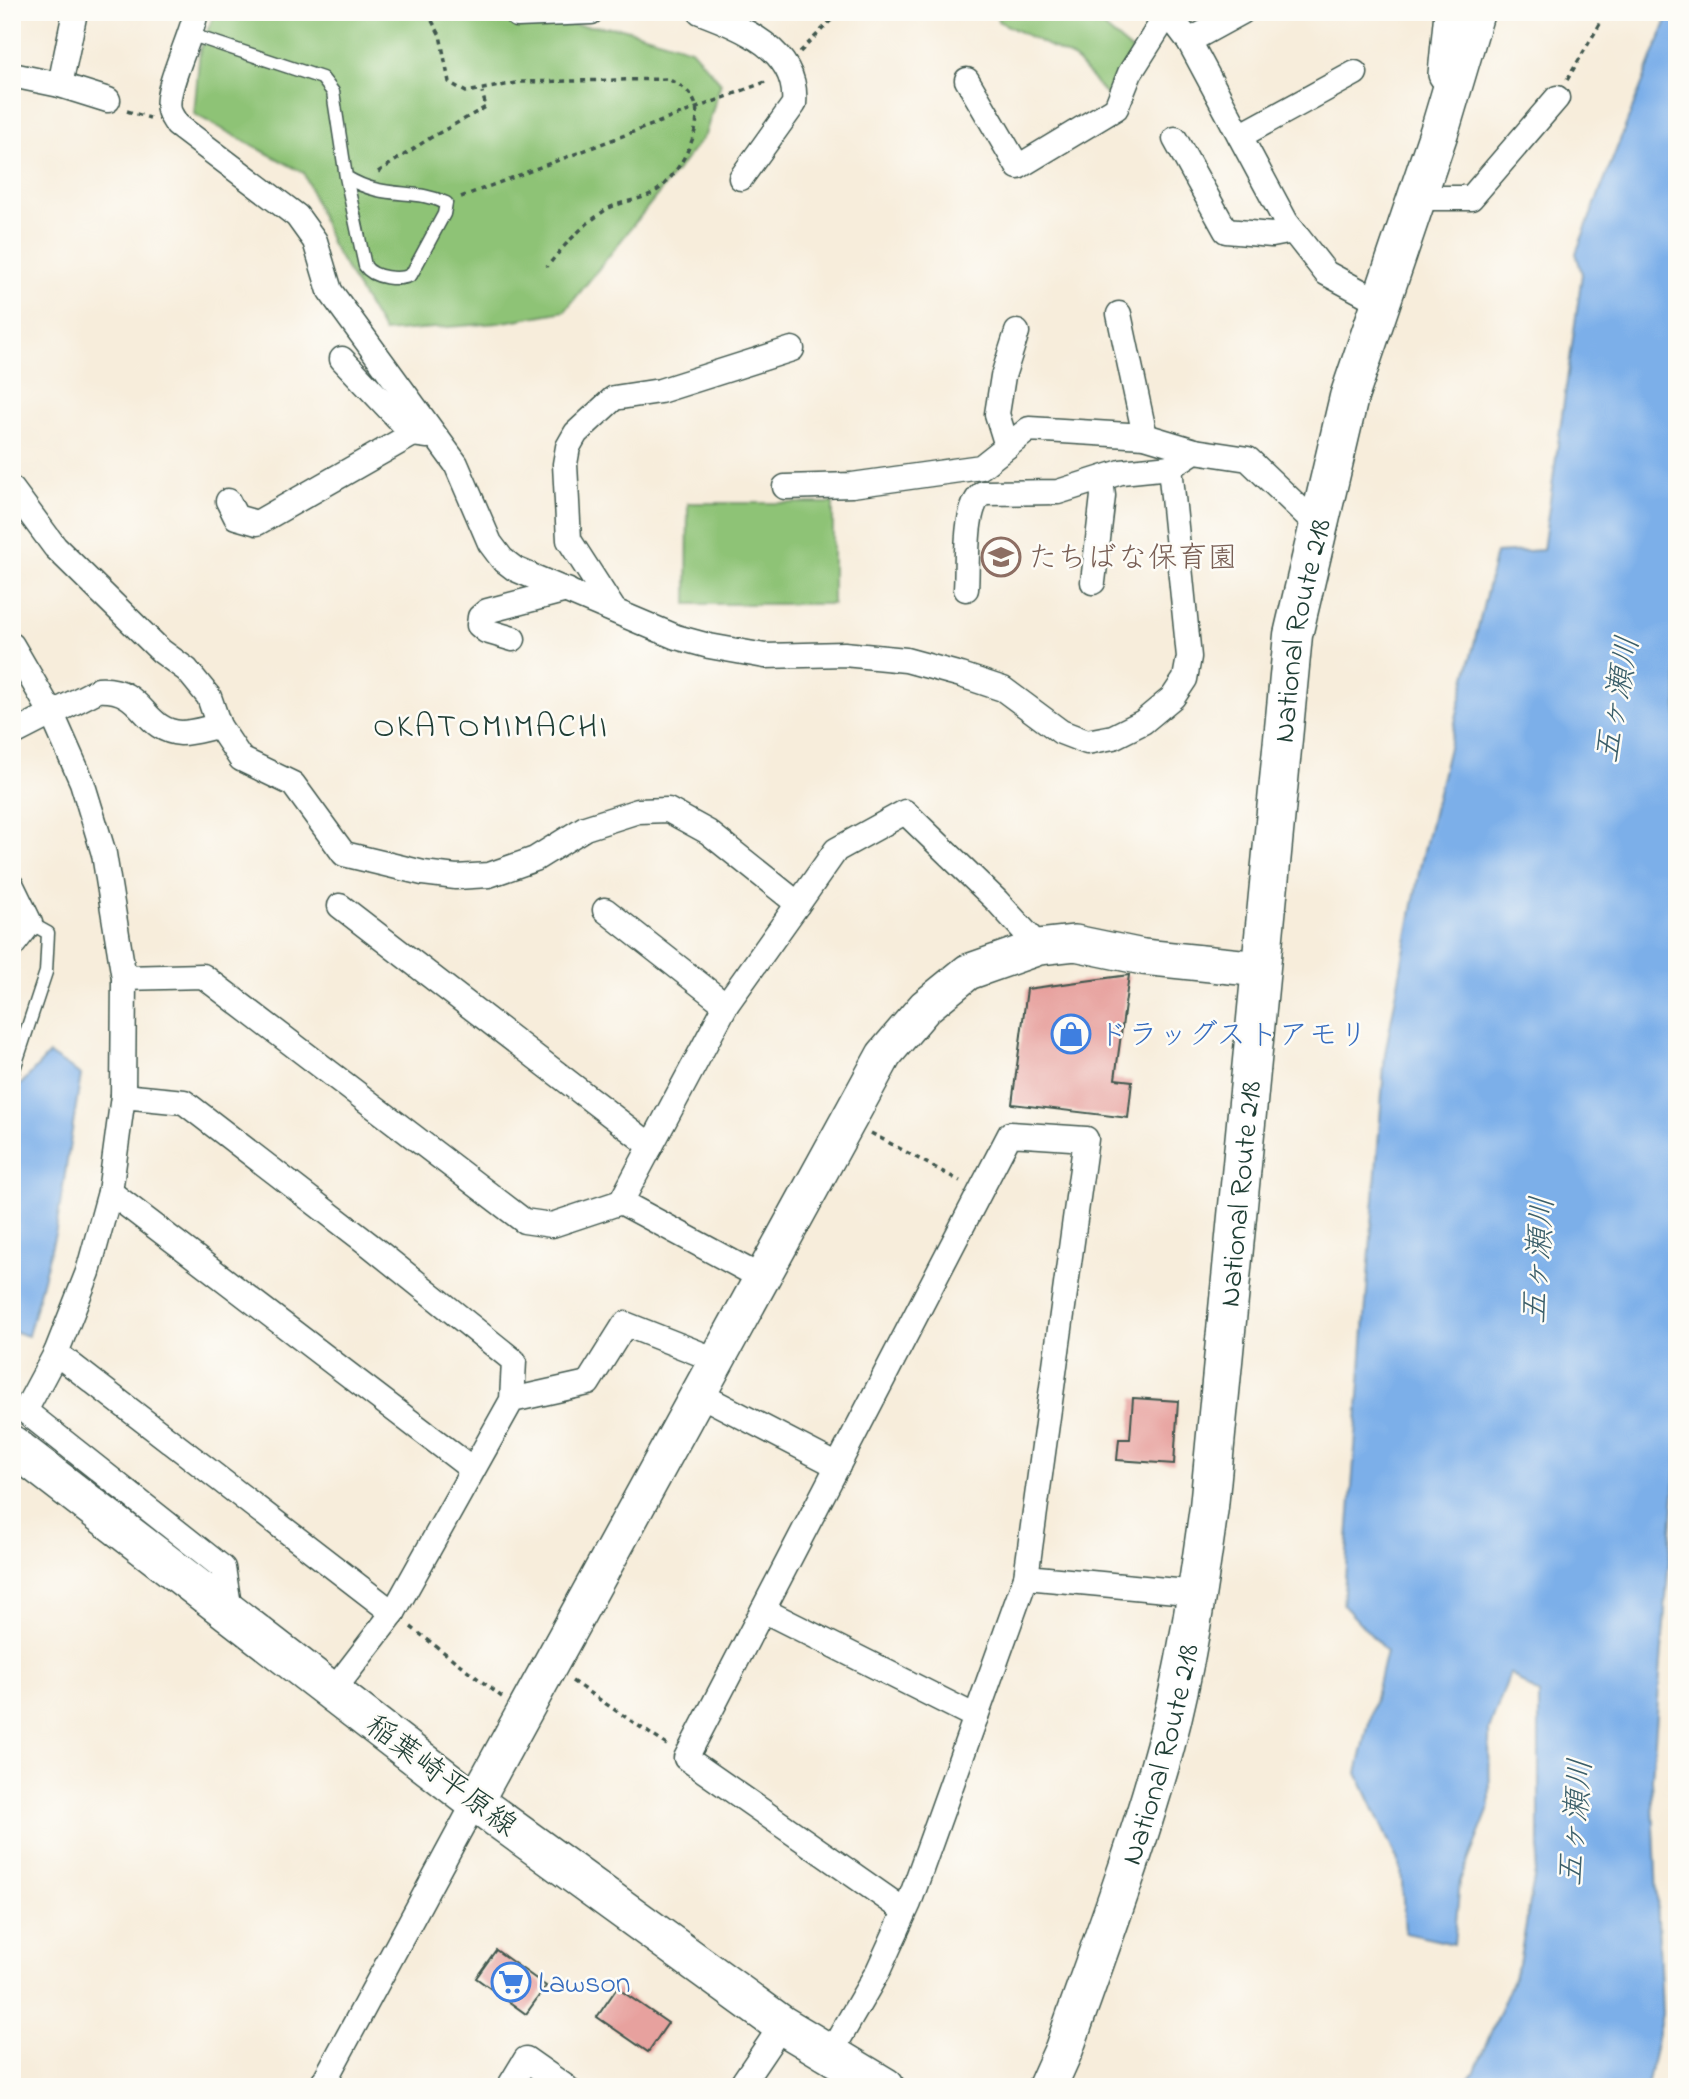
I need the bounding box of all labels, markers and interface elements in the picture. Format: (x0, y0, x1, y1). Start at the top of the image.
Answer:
street label: National Route 218 (1264, 515, 1345, 745)
school or university icon: たちばな保育園 (980, 536, 1022, 578)
place label: たちばな保育園 (1028, 538, 1237, 582)
water label: 五ヶ瀬川 (1585, 632, 1654, 767)
district label: OKATOMIMACHI (373, 704, 609, 752)
shop icon: ドラッグストアモリ (1050, 1013, 1092, 1055)
place label: ドラッグストアモリ (1098, 1015, 1369, 1059)
street label: National Route 218 (1209, 1079, 1275, 1309)
water label: 五ヶ瀬川 (1513, 1195, 1568, 1326)
street label: National Route 218 (1111, 1641, 1212, 1871)
street label: 稲葉崎平原線 (355, 1706, 525, 1849)
water label: 五ヶ瀬川 (1548, 1756, 1606, 1888)
supermarket icon: Lawson (490, 1961, 532, 2003)
place label: Lawson (538, 1963, 631, 2007)

